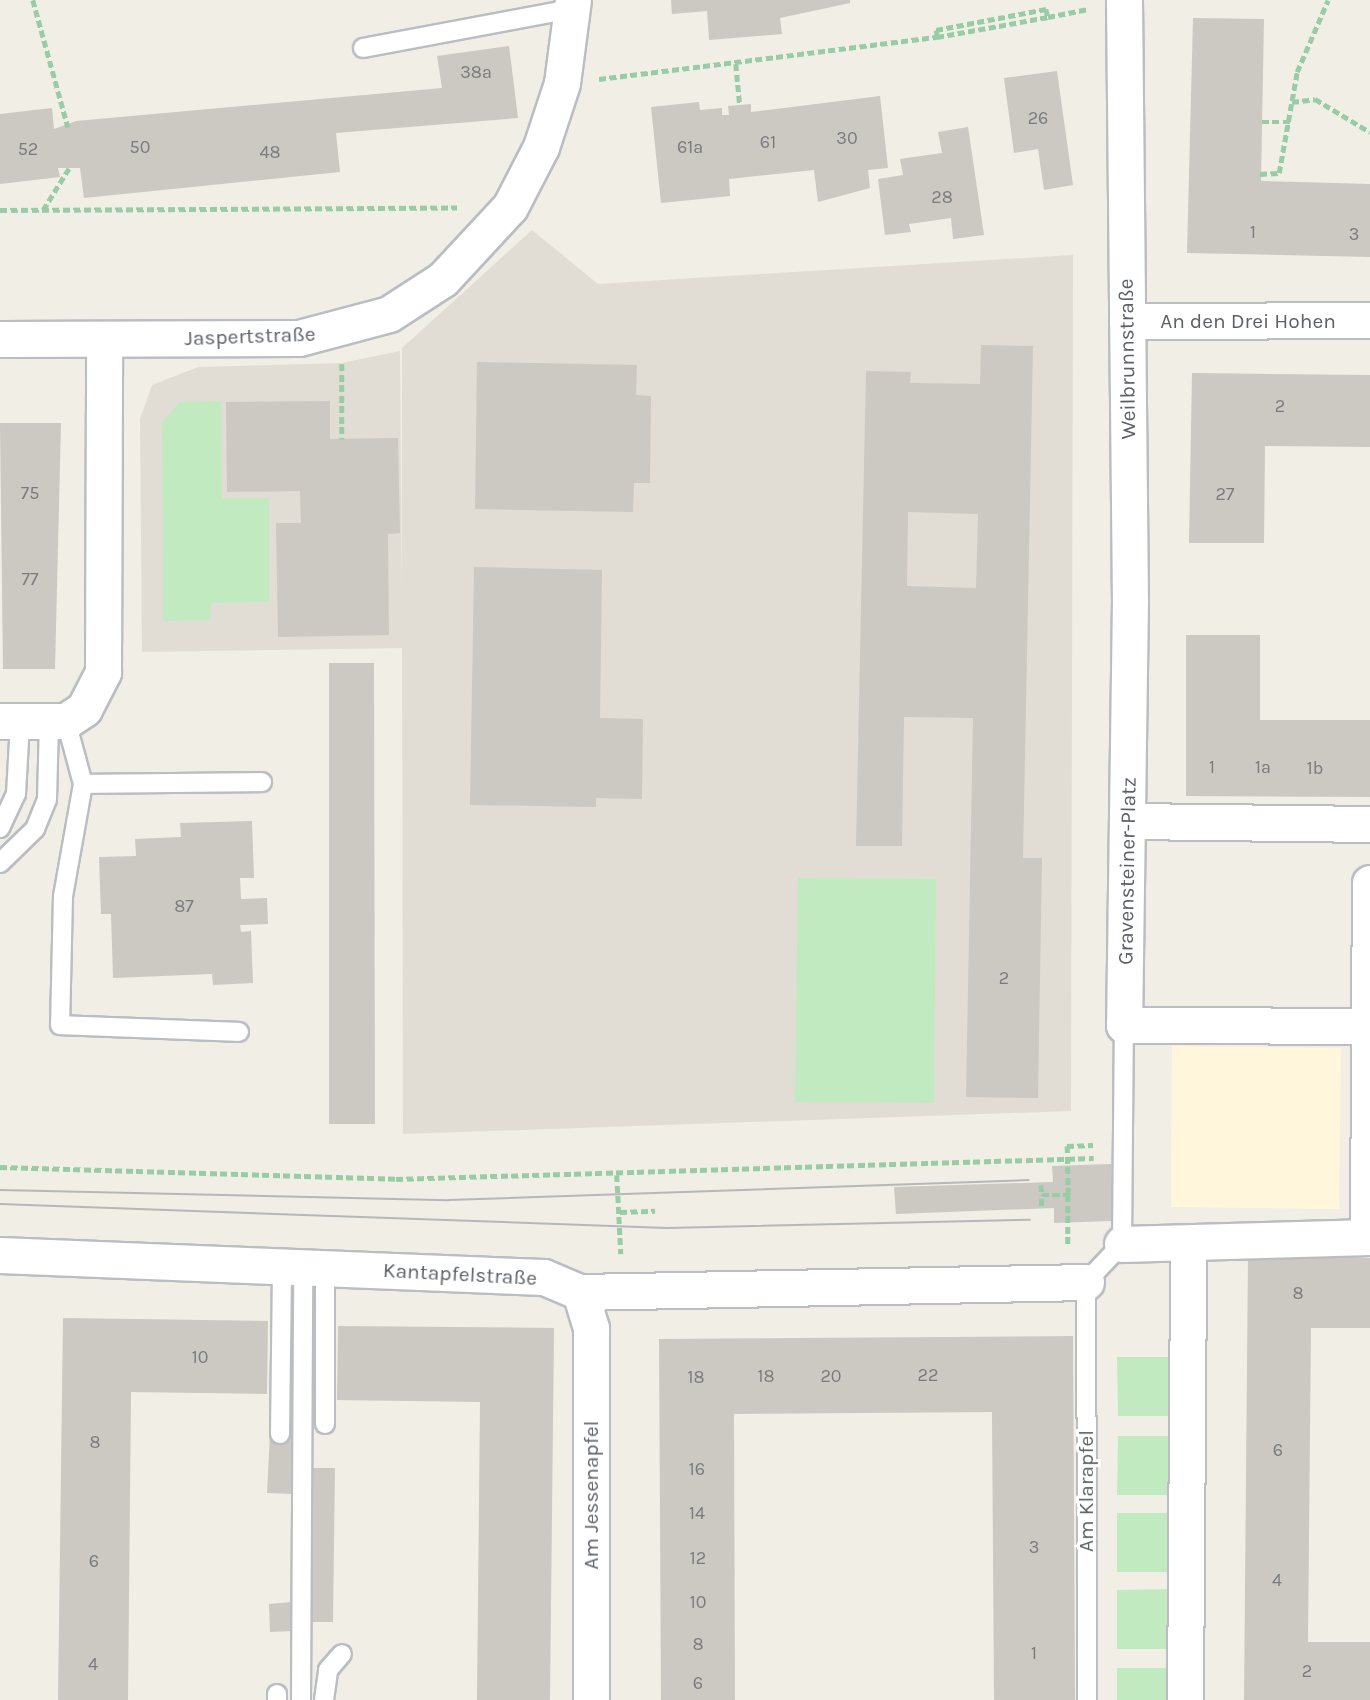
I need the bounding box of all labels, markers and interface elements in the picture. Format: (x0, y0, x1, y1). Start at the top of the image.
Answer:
house number: 38a (460, 61, 492, 83)
house number: 26 (1028, 107, 1048, 129)
house number: 30 (836, 127, 858, 149)
house number: 61 (760, 131, 776, 153)
house number: 50 (130, 136, 150, 158)
house number: 61a (677, 136, 703, 158)
house number: 52 (18, 138, 38, 160)
house number: 48 (259, 141, 281, 163)
house number: 28 (931, 186, 953, 208)
house number: 1 (1250, 221, 1256, 243)
house number: 3 (1349, 223, 1359, 245)
street label: Weilbrunnstraße (1113, 278, 1141, 440)
street label: An den Drei Hohen (1160, 308, 1336, 334)
street label: Jaspertstraße (184, 321, 316, 351)
house number: 2 (1275, 395, 1285, 417)
house number: 75 (21, 482, 39, 504)
house number: 27 (1216, 483, 1234, 505)
house number: 77 (22, 568, 38, 590)
house number: 1 (1209, 756, 1215, 778)
house number: 1a (1255, 756, 1271, 778)
house number: 1b (1307, 757, 1323, 779)
street label: Gravensteiner-Platz (1113, 777, 1141, 965)
house number: 87 (174, 895, 194, 917)
house number: 2 (999, 967, 1009, 989)
street label: Kantapfelstraße (382, 1257, 538, 1291)
house number: 8 (1292, 1282, 1304, 1304)
house number: 10 (192, 1346, 208, 1368)
house number: 22 (918, 1364, 938, 1386)
house number: 18 (757, 1365, 775, 1387)
house number: 20 (820, 1365, 842, 1387)
house number: 18 (687, 1366, 705, 1388)
street label: Am Jessenapfel (578, 1420, 604, 1570)
street label: Am Klarapfel (1073, 1430, 1099, 1552)
house number: 8 (89, 1431, 101, 1453)
house number: 6 (1273, 1439, 1283, 1461)
house number: 16 (689, 1458, 705, 1480)
house number: 14 (689, 1502, 705, 1524)
house number: 3 (1029, 1536, 1039, 1558)
house number: 12 (690, 1547, 706, 1569)
house number: 6 (89, 1550, 99, 1572)
house number: 4 (1272, 1569, 1282, 1591)
house number: 10 (690, 1591, 706, 1613)
house number: 8 (692, 1633, 704, 1655)
house number: 1 (1031, 1642, 1037, 1664)
house number: 4 (88, 1653, 98, 1675)
house number: 2 (1302, 1660, 1312, 1682)
house number: 6 (693, 1672, 703, 1694)

